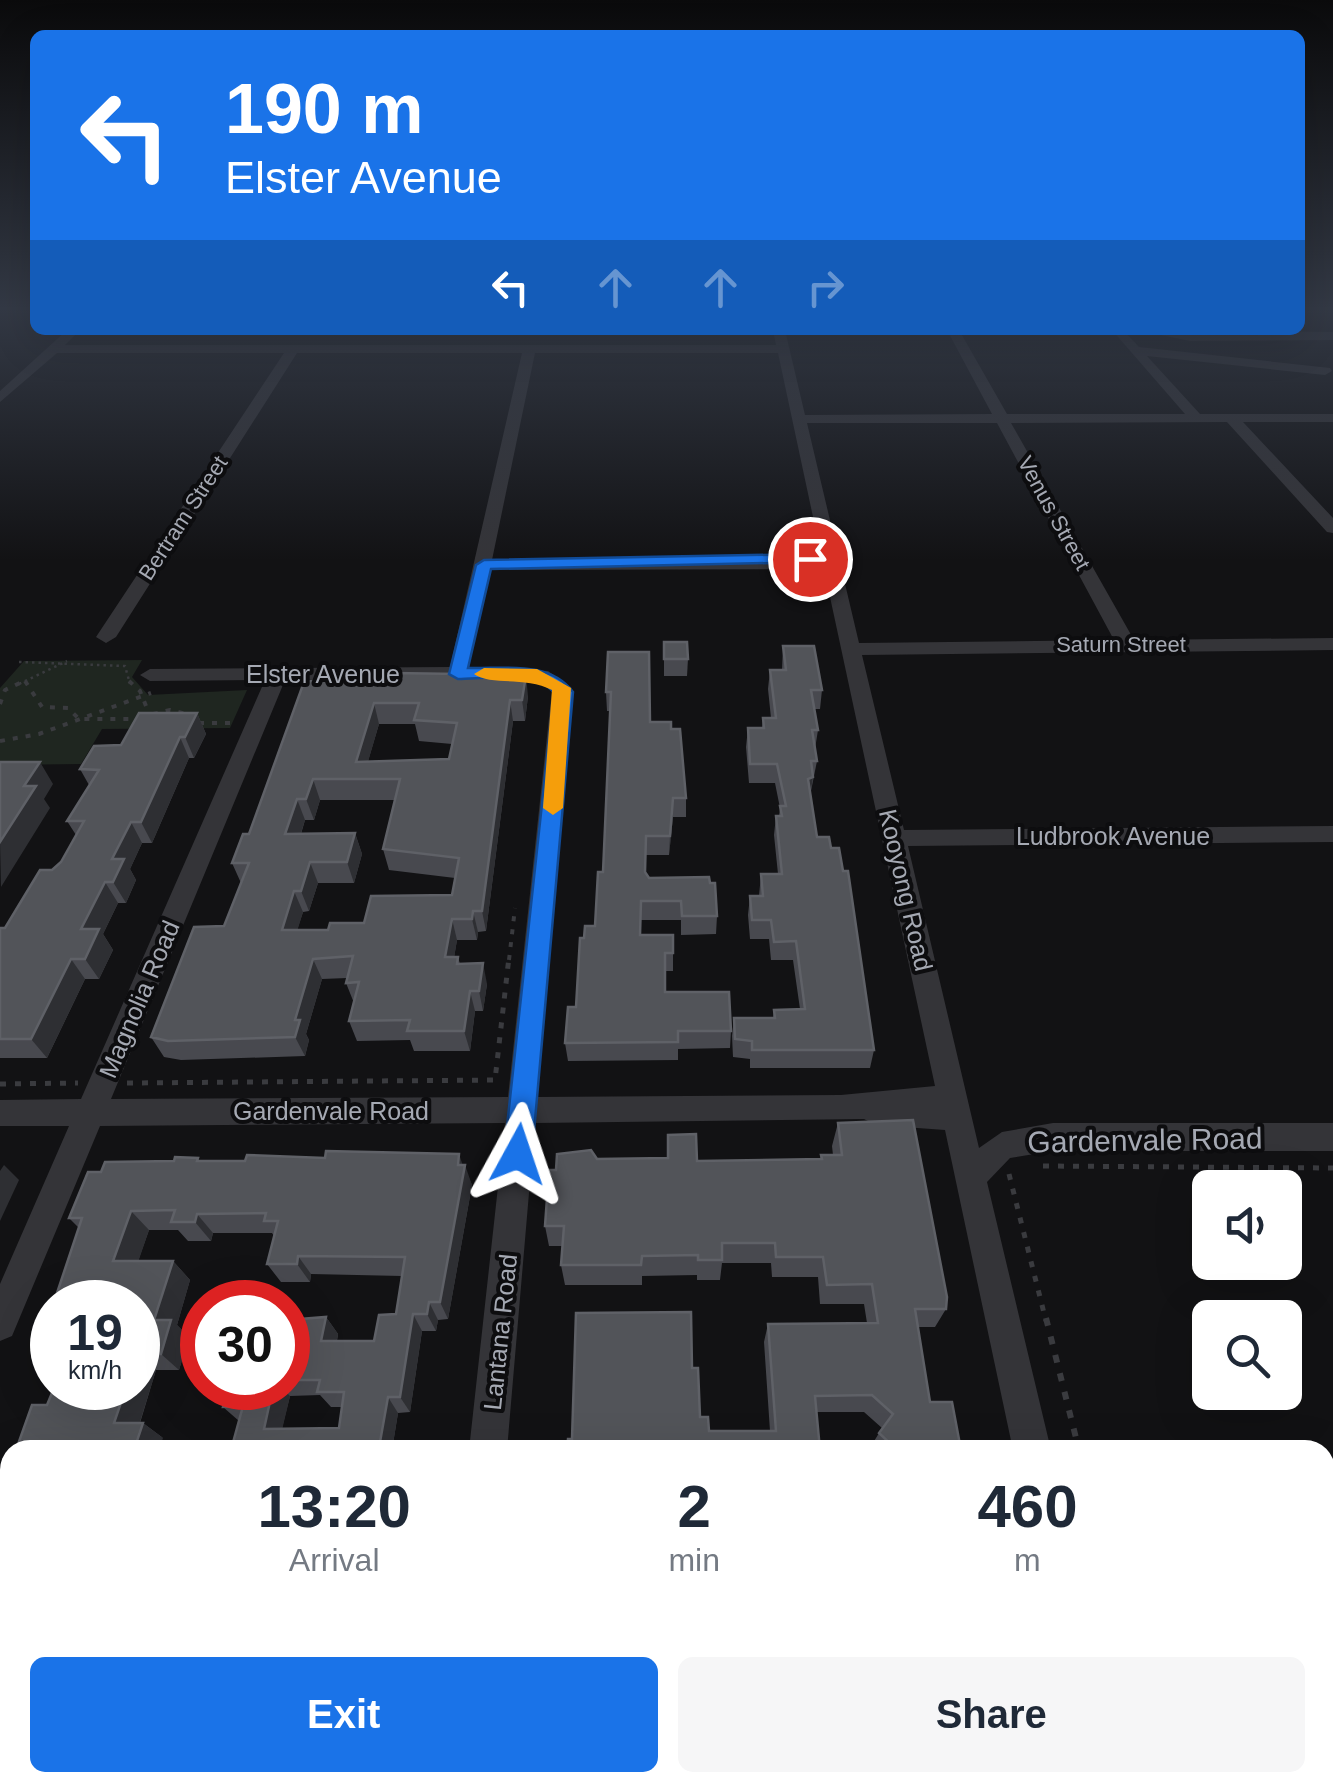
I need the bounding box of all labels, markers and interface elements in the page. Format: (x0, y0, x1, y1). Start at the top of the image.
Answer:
icon: left (60, 70, 190, 200)
text: 190 m (225, 70, 423, 148)
text: Elster Avenue (225, 152, 502, 203)
icon: left (483, 260, 538, 315)
icon: ahead (588, 260, 643, 315)
icon: ahead (693, 260, 748, 315)
icon: right (798, 260, 853, 315)
street label: Bertram Street (134, 451, 232, 585)
street label: Venus Street (1013, 452, 1095, 574)
pin (768, 517, 853, 602)
icon: arrive (783, 532, 838, 587)
street label: Saturn Street (1056, 632, 1186, 657)
street label: Elster Avenue (246, 660, 400, 688)
street label: Kooyong Road (874, 806, 938, 974)
street label: Ludbrook Avenue (1016, 822, 1210, 850)
street label: Magnolia Road (93, 916, 185, 1082)
street label: Gardenvale Road (233, 1097, 429, 1125)
position arrow (466, 1102, 570, 1206)
street label: Gardenvale Road (1027, 1121, 1263, 1159)
map controls (1192, 1170, 1302, 1410)
button: sound (1192, 1170, 1302, 1280)
street label: Lantana Road (478, 1252, 522, 1412)
speed limit sign: 30 (180, 1280, 310, 1410)
button: search (1192, 1300, 1302, 1410)
text: 19 (67, 1305, 123, 1361)
text: km/h (68, 1356, 122, 1384)
text: 13:20 (257, 1473, 411, 1540)
text: 2 (677, 1473, 711, 1540)
text: 460 (977, 1473, 1078, 1540)
text: Arrival (289, 1542, 380, 1578)
text: min (668, 1542, 720, 1578)
text: m (1014, 1542, 1041, 1578)
button: Exit (30, 1657, 658, 1772)
button: Share (678, 1657, 1305, 1772)

